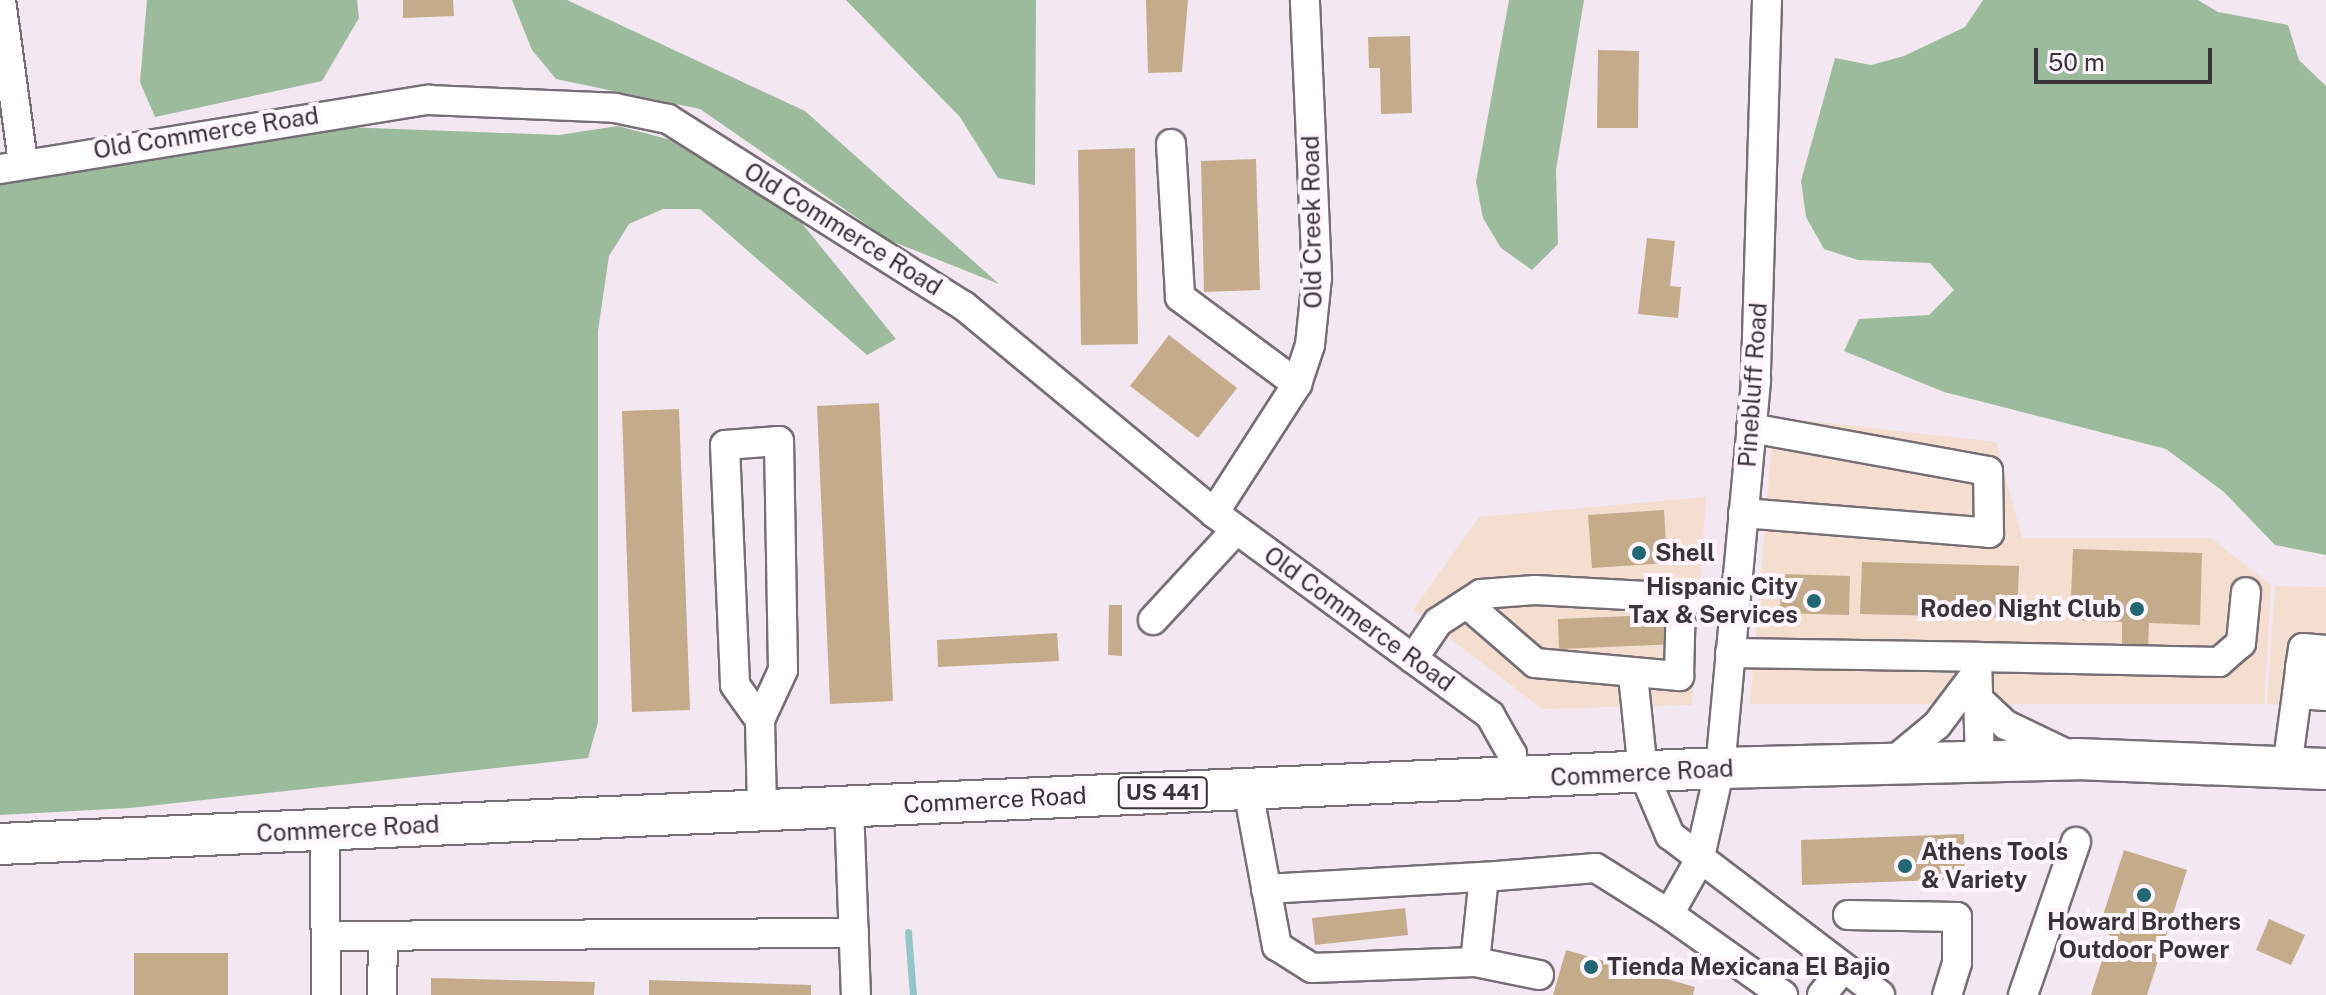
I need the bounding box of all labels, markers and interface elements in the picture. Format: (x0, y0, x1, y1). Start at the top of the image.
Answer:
scale bar (2038, 32, 2216, 82)
text: 50 m (2048, 48, 2105, 76)
street label: Old Commerce Road (91, 101, 321, 165)
street label: Old Creek Road (1296, 135, 1328, 309)
street label: Old Commerce Road (739, 156, 947, 302)
street label: Pinebluff Road (1733, 302, 1773, 468)
place label: Shell (1655, 539, 1715, 567)
street label: Old Commerce Road (1258, 540, 1460, 698)
marker: Shell (1630, 544, 1648, 562)
place label: Hispanic City Tax & Services (1629, 573, 1798, 629)
marker: Hispanic City Tax & Services (1805, 592, 1823, 610)
place label: Rodeo Night Club (1920, 595, 2121, 623)
marker: Rodeo Night Club (2128, 600, 2146, 618)
street label: Commerce Road (1550, 754, 1734, 792)
road number: US 441 (1117, 775, 1209, 811)
street label: Commerce Road (903, 781, 1087, 819)
street label: Commerce Road (256, 810, 440, 848)
place label: Athens Tools & Variety (1921, 838, 2068, 894)
marker: Athens Tools & Variety (1896, 857, 1914, 875)
marker: Howard Brothers Outdoor Power (2135, 886, 2153, 904)
place label: Howard Brothers Outdoor Power (2047, 908, 2241, 964)
place label: Tienda Mexicana El Bajio (1607, 953, 1890, 981)
marker: Tienda Mexicana El Bajio (1582, 958, 1600, 976)

